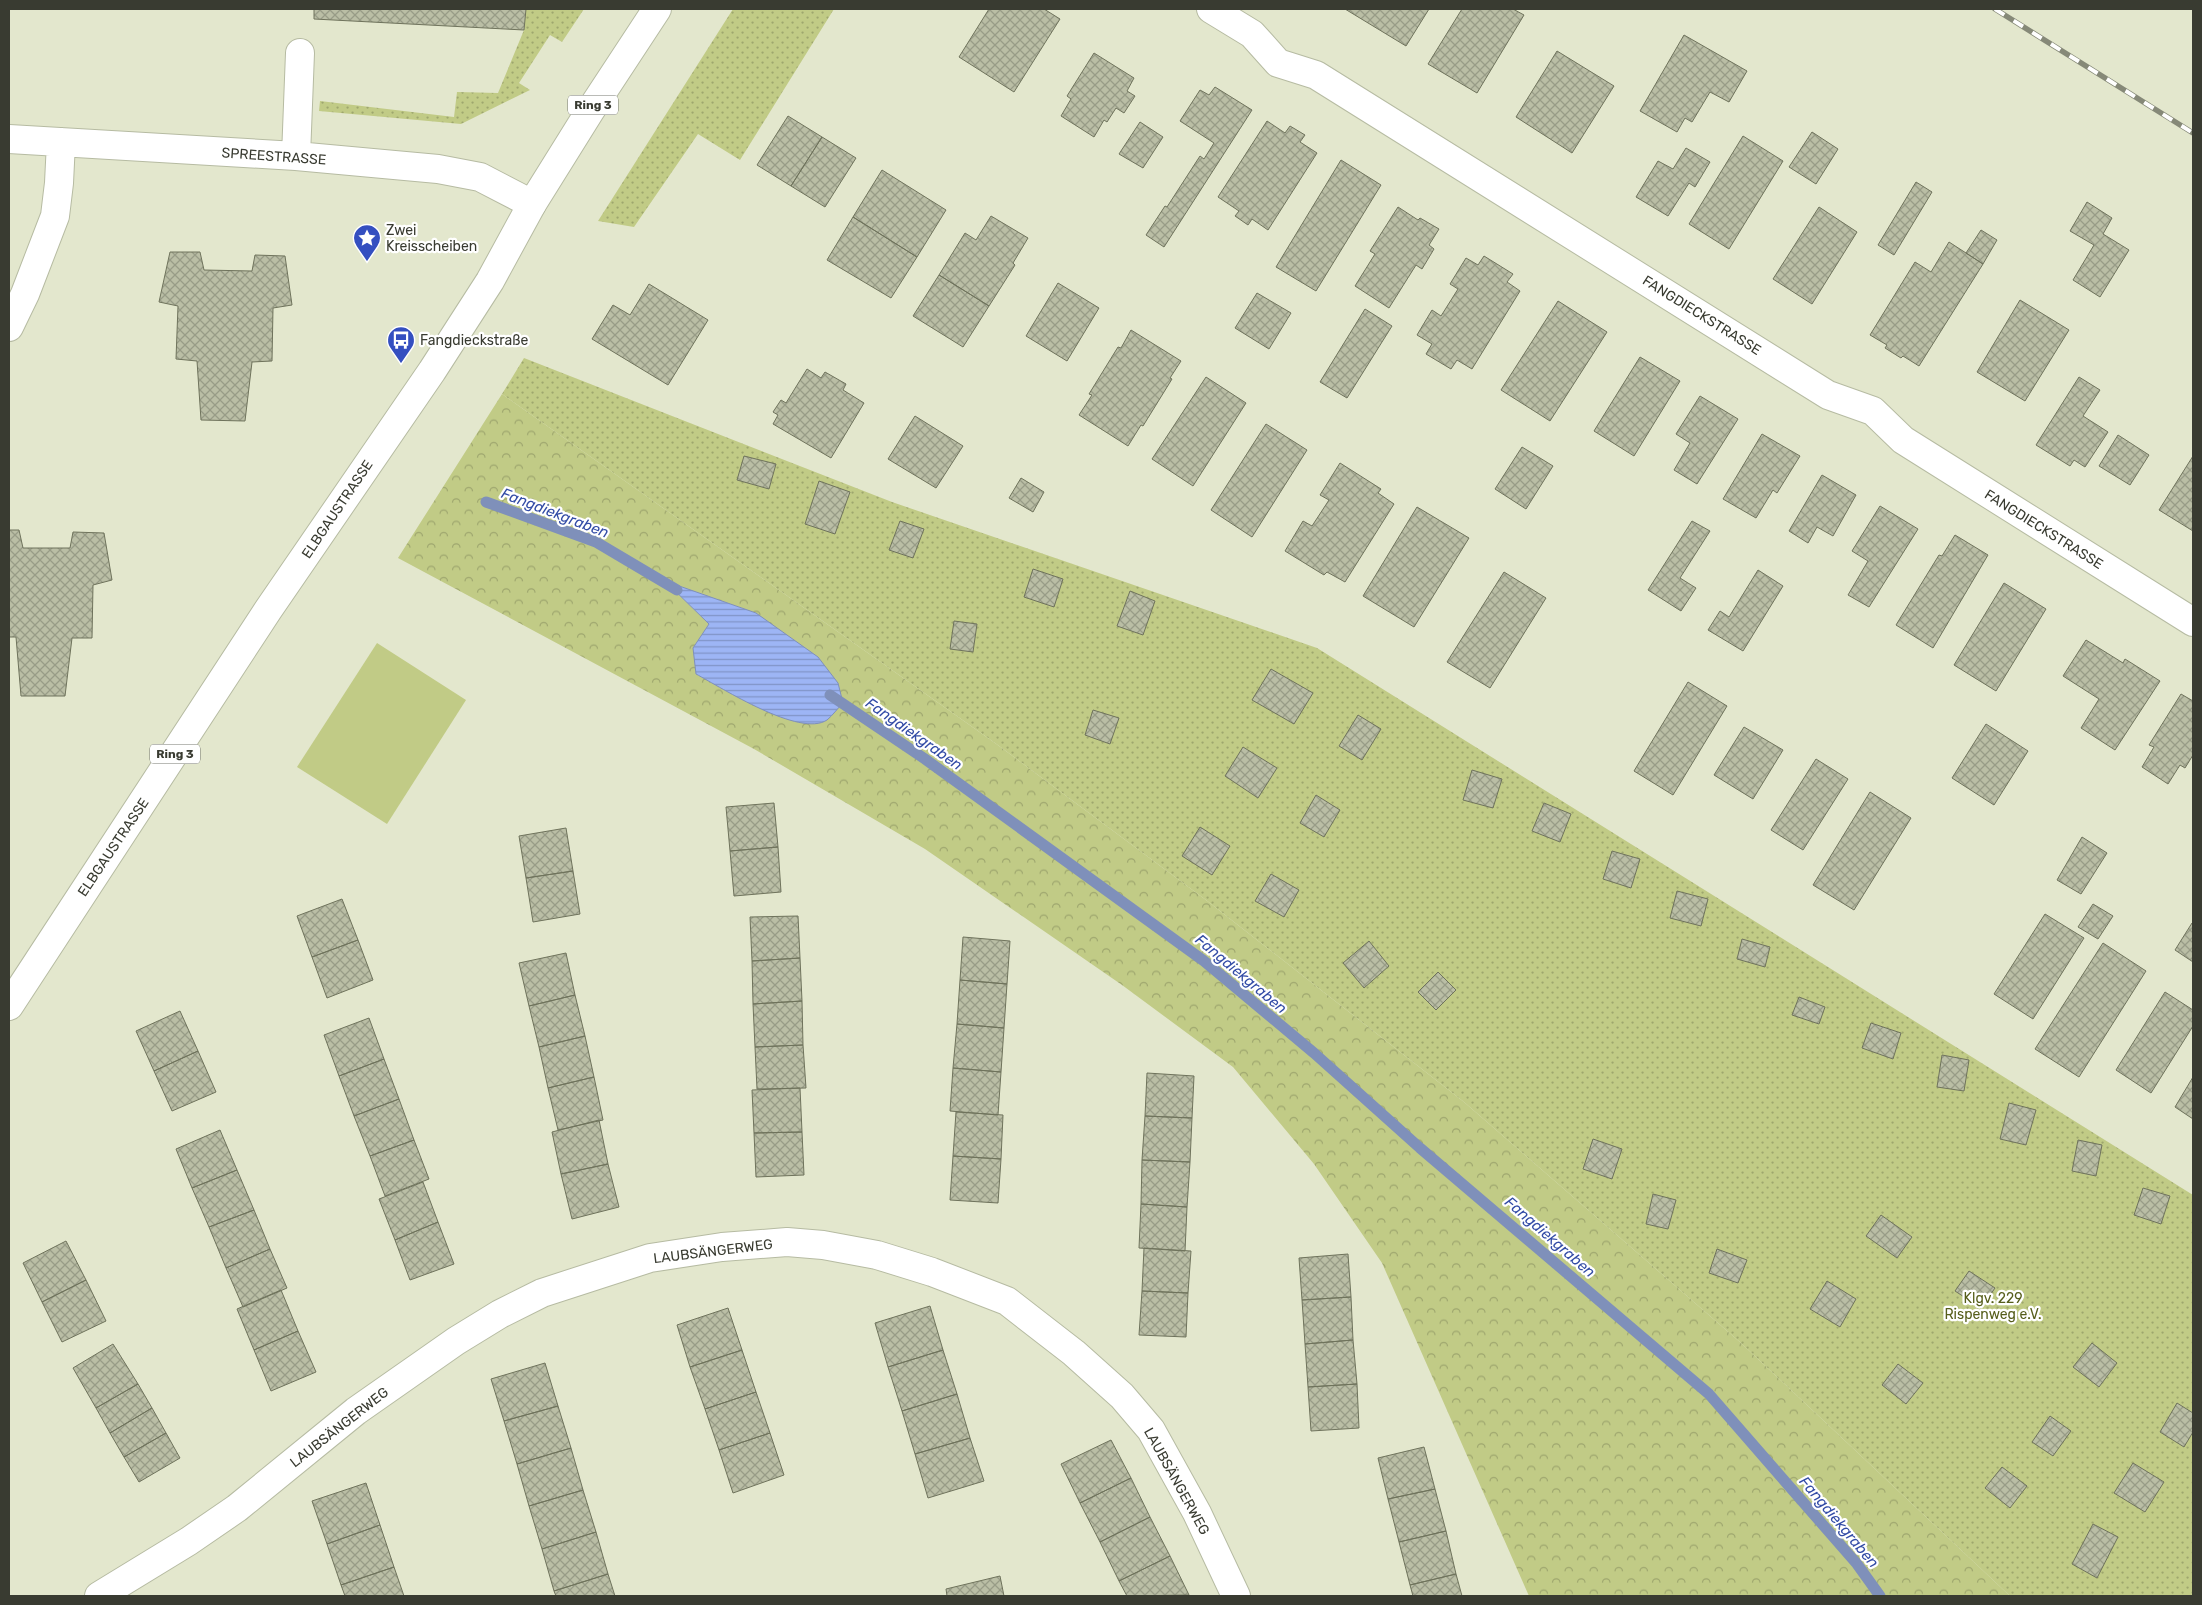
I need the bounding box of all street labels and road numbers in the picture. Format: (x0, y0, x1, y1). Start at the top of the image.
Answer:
road number: Ring 3 (568, 96, 618, 114)
street label: SPREESTRASSE (221, 144, 327, 169)
street label: FANGDIECKSTRASSE (1639, 272, 1764, 359)
street label: ELBGAUSTRASSE (298, 457, 377, 562)
street label: FANGDIECKSTRASSE (1981, 486, 2106, 573)
road number: Ring 3 (150, 744, 200, 764)
street label: ELBGAUSTRASSE (74, 795, 153, 900)
street label: LAUBSÄNGERWEG (652, 1236, 774, 1267)
street label: LAUBSÄNGERWEG (287, 1384, 392, 1471)
street label: LAUBSÄNGERWEG (1140, 1425, 1213, 1538)

